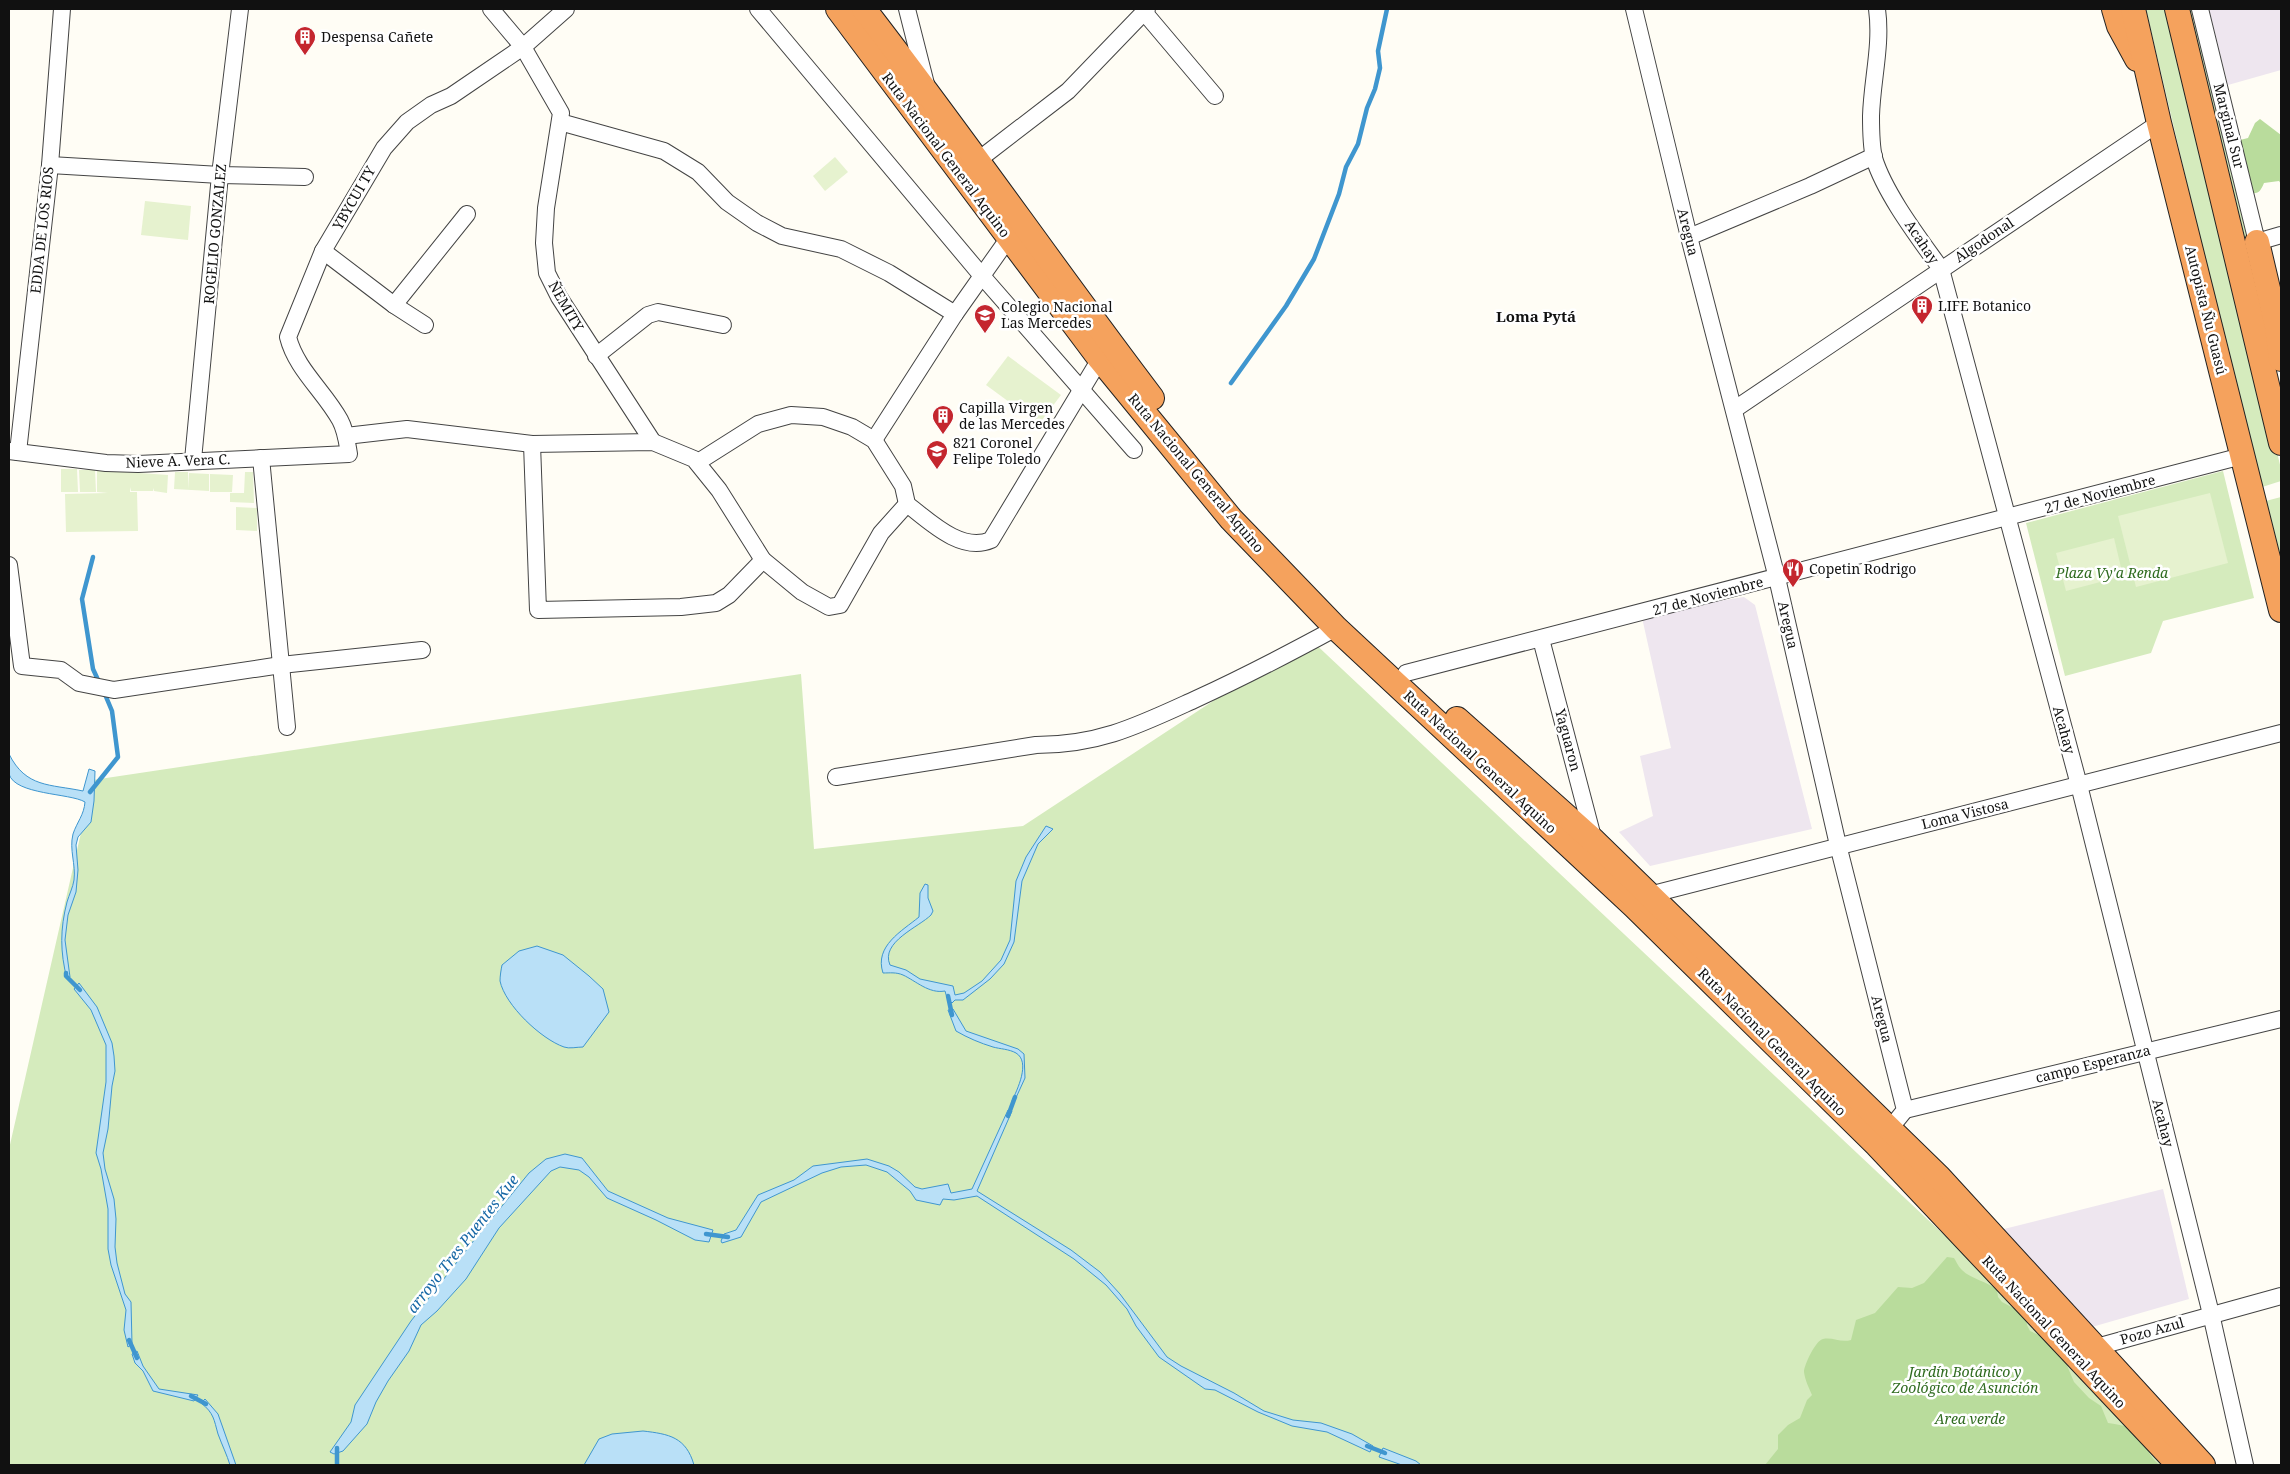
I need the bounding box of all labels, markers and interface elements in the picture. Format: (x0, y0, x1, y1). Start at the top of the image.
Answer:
building icon: Despensa Cañete (293, 25, 317, 56)
place label: Despensa Cañete (321, 27, 433, 46)
street label: Ruta Nacional General Aquino (878, 68, 1015, 241)
street label: Marginal Sur (2210, 81, 2249, 171)
street label: YBYCUI TY (327, 162, 380, 234)
street label: ROGELIO GONZALEZ (199, 163, 230, 305)
street label: EDDA DE LOS RIOS (25, 166, 58, 294)
street label: Aregua (1673, 206, 1704, 258)
street label: Algodonal (1950, 212, 2018, 266)
street label: Acahay (1901, 216, 1944, 267)
street label: Autopista Ñu Guasú (2181, 243, 2232, 377)
street label: ÑEMITY (544, 277, 589, 335)
building icon: LIFE Botanico (1910, 294, 1934, 325)
place label: LIFE Botanico (1938, 296, 2031, 315)
place label: Colegio Nacional Las Mercedes (1001, 297, 1113, 332)
school or university icon: Colegio Nacional Las Mercedes (973, 303, 997, 334)
district label: Loma Pytá (1496, 306, 1576, 326)
street label: Ruta Nacional General Aquino (1124, 389, 1269, 556)
place label: Capilla Virgen de las Mercedes (959, 398, 1065, 433)
building icon: Capilla Virgen de las Mercedes (931, 404, 955, 435)
place label: 821 Coronel Felipe Toledo (953, 433, 1041, 468)
school or university icon: 821 Coronel Felipe Toledo (925, 439, 949, 470)
street label: Nieve A. Vera C. (125, 449, 231, 472)
street label: 27 de Noviembre (2042, 470, 2157, 517)
restaurant icon: Copetin Rodrigo (1781, 557, 1805, 588)
place label: Copetin Rodrigo (1809, 559, 1916, 578)
park label: Plaza Vy'a Renda (2055, 563, 2169, 582)
street label: 27 de Noviembre (1650, 572, 1765, 619)
street label: Aregua (1774, 599, 1803, 651)
street label: Ruta Nacional General Aquino (1400, 686, 1561, 838)
street label: Acahay (2049, 704, 2080, 756)
street label: Yaguaron (1551, 706, 1586, 773)
street label: Loma Vistosa (1919, 794, 2010, 833)
street label: Ruta Nacional General Aquino (1694, 963, 1851, 1120)
street label: Aregua (1867, 993, 1898, 1045)
street label: campo Esperanza (2033, 1040, 2152, 1087)
street label: Acahay (2148, 1097, 2179, 1149)
water label: arroyo Tres Puentes Kue (402, 1170, 523, 1317)
street label: Ruta Nacional General Aquino (1978, 1251, 2130, 1412)
street label: Pozo Azul (2118, 1312, 2187, 1349)
park label: Jardín Botánico y Zoológico de Asunción (1891, 1362, 2039, 1397)
park label: Area verde (1934, 1409, 2005, 1428)

